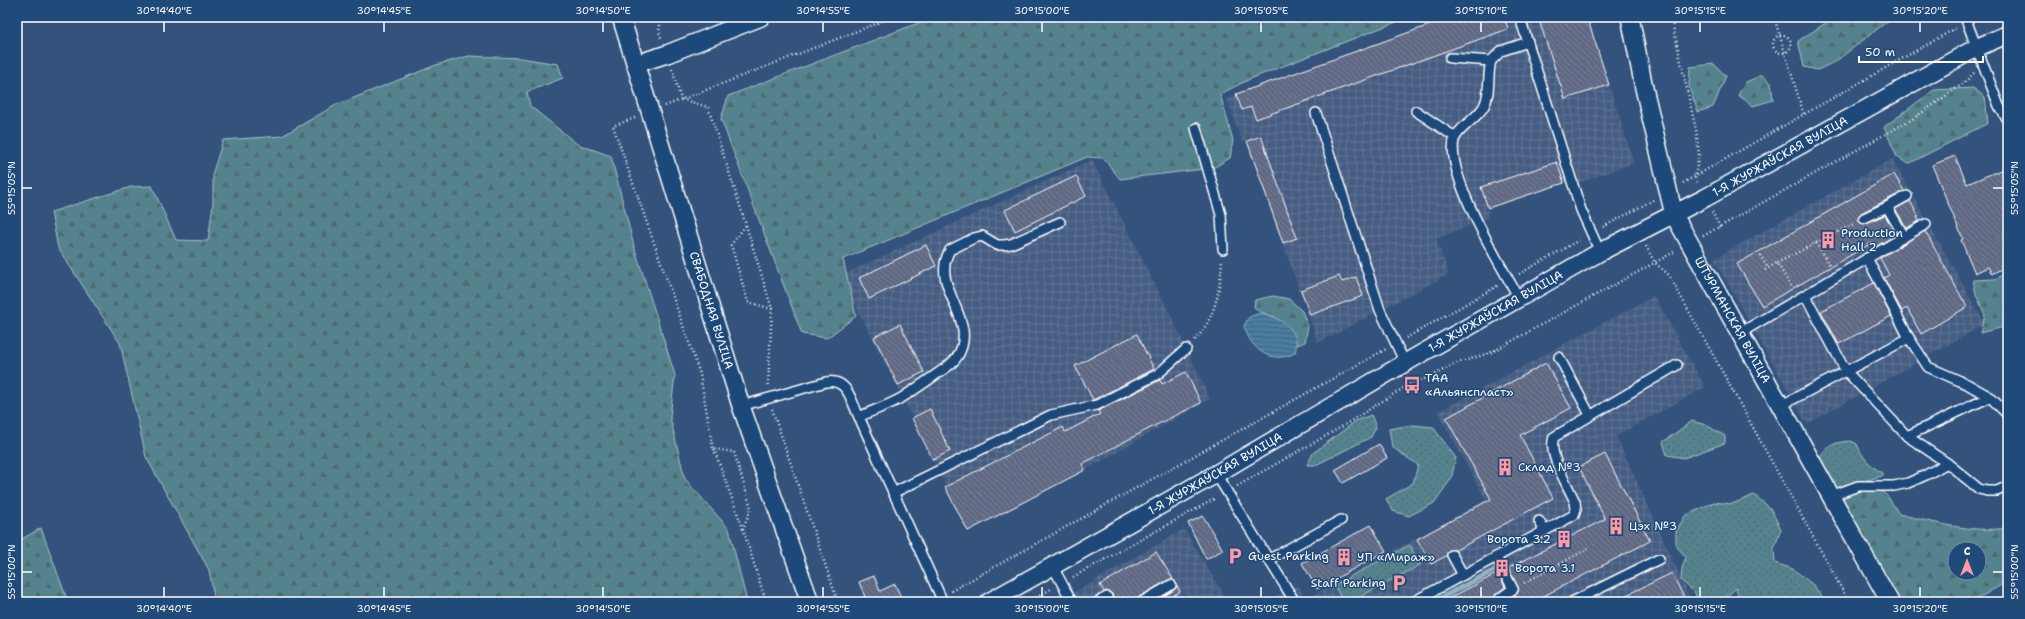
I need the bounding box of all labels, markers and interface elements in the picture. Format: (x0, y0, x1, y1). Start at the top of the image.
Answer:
text: 30°14'40"E (136, 4, 192, 17)
text: 30°14'45"E (357, 4, 411, 17)
text: 30°14'50"E (575, 4, 631, 17)
text: 30°14'55"E (796, 4, 850, 17)
text: 30°15'00"E (1014, 4, 1070, 17)
text: 30°15'05"E (1234, 4, 1288, 17)
text: 30°15'10"E (1455, 4, 1507, 17)
text: 30°15'15"E (1674, 4, 1726, 17)
text: 30°15'20"E (1892, 4, 1948, 17)
scale bar (1859, 38, 1983, 64)
text: 50 m (1865, 44, 1895, 60)
street label: 1-Я ЖУРЖАЎСКАЯ ВУЛІЦА (1709, 112, 1851, 200)
text: 55°15'05"N (5, 161, 18, 215)
text: 55°15'05"N (2008, 161, 2021, 215)
place label: Production Hall 2 (1841, 225, 1903, 255)
building icon: Production Hall 2 (1818, 230, 1838, 250)
street label: СВАБОДНАЯ ВУЛІЦА (686, 249, 737, 372)
street label: ШТУРМАНСКАЯ ВУЛІЦА (1691, 254, 1774, 386)
street label: 1-Я ЖУРЖАЎСКАЯ ВУЛІЦА (1425, 267, 1566, 356)
place label: ТАА «Альянспласт» (1425, 370, 1514, 400)
bus stop icon: ТАА «Альянспласт» (1402, 375, 1422, 395)
street label: 1-Я ЖУРЖАЎСКАЯ ВУЛІЦА (1145, 429, 1286, 519)
building icon: Склад №3 (1495, 457, 1515, 477)
place label: Склад №3 (1518, 459, 1581, 475)
building icon: Цэх №3 (1606, 516, 1626, 536)
place label: Цэх №3 (1629, 518, 1677, 534)
building icon: Ворота 3.2 (1554, 529, 1574, 549)
place label: Ворота 3.2 (1487, 531, 1551, 547)
north arrow (1947, 541, 1987, 581)
text: 55°15'00"N (5, 544, 18, 600)
text: С (1964, 544, 1971, 559)
text: 55°15'00"N (2008, 544, 2021, 600)
parking icon: Guest Parking (1225, 546, 1245, 566)
building icon: УП «Мираж» (1334, 547, 1354, 567)
place label: Guest Parking (1248, 548, 1329, 564)
place label: УП «Мираж» (1357, 549, 1435, 565)
building icon: Ворота 3.1 (1492, 558, 1512, 578)
place label: Ворота 3.1 (1515, 560, 1575, 576)
parking icon: Staff Parking (1389, 573, 1409, 593)
place label: Staff Parking (1311, 575, 1386, 591)
text: 30°14'40"E (136, 602, 192, 615)
text: 30°14'45"E (357, 602, 411, 615)
text: 30°14'50"E (575, 602, 631, 615)
text: 30°14'55"E (796, 602, 850, 615)
text: 30°15'00"E (1014, 602, 1070, 615)
text: 30°15'05"E (1234, 602, 1288, 615)
text: 30°15'10"E (1455, 602, 1507, 615)
text: 30°15'15"E (1674, 602, 1726, 615)
text: 30°15'20"E (1892, 602, 1948, 615)

